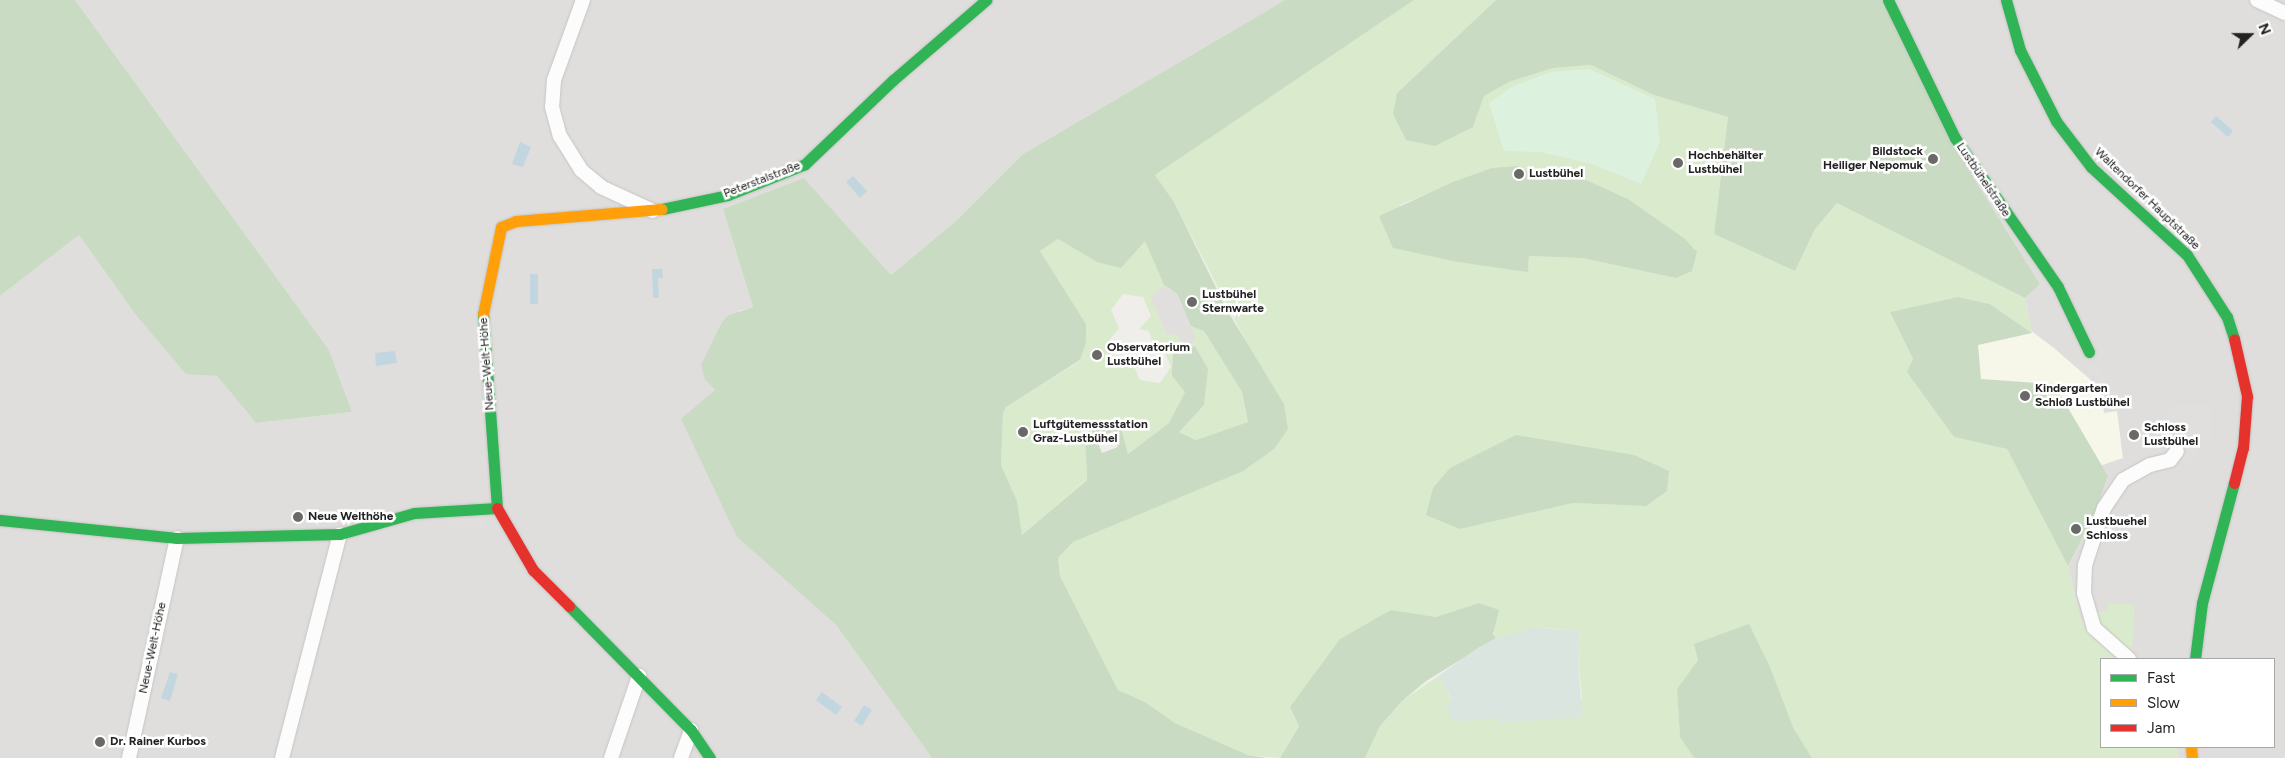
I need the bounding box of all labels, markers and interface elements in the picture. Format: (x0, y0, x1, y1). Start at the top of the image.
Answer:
north arrow (2225, 10, 2275, 60)
text: N (2254, 21, 2274, 37)
street label: Lustbühelstraße (1953, 140, 2013, 220)
place label: Bildstock Heiliger Nepomuk (1823, 145, 1923, 173)
street label: Waltendorfer Hauptstraße (2091, 145, 2203, 253)
place label: Hochbehälter Lustbühel (1688, 149, 1763, 177)
marker: Bildstock Heiliger Nepomuk (1927, 153, 1939, 165)
marker: Hochbehälter Lustbühel (1672, 157, 1684, 169)
street label: Peterstalstraße (722, 159, 802, 201)
place label: Lustbühel (1529, 167, 1583, 181)
marker: Lustbühel (1513, 168, 1525, 180)
place label: Lustbühel Sternwarte (1202, 288, 1264, 316)
marker: Lustbühel Sternwarte (1186, 296, 1198, 308)
street label: Neue-Welt-Höhe (477, 317, 497, 411)
place label: Observatorium Lustbühel (1107, 341, 1190, 369)
marker: Observatorium Lustbühel (1091, 349, 1103, 361)
place label: Kindergarten Schloß Lustbühel (2035, 382, 2130, 410)
marker: Kindergarten Schloß Lustbühel (2019, 390, 2031, 402)
place label: Luftgütemessstation Graz-Lustbühel (1033, 418, 1148, 446)
place label: Schloss Lustbühel (2144, 421, 2198, 449)
marker: Luftgütemessstation Graz-Lustbühel (1017, 426, 1029, 438)
marker: Schloss Lustbühel (2128, 429, 2140, 441)
place label: Neue Welthöhe (308, 510, 393, 524)
marker: Neue Welthöhe (292, 511, 304, 523)
place label: Lustbuehel Schloss (2086, 515, 2147, 543)
marker: Lustbuehel Schloss (2070, 523, 2082, 535)
street label: Neue-Welt-Höhe (136, 601, 170, 695)
legend (2100, 658, 2275, 748)
text: Fast (2147, 669, 2175, 687)
text: Slow (2147, 694, 2180, 712)
text: Jam (2147, 719, 2175, 737)
place label: Dr. Rainer Kurbos (110, 735, 206, 749)
marker: Dr. Rainer Kurbos (94, 736, 106, 748)

